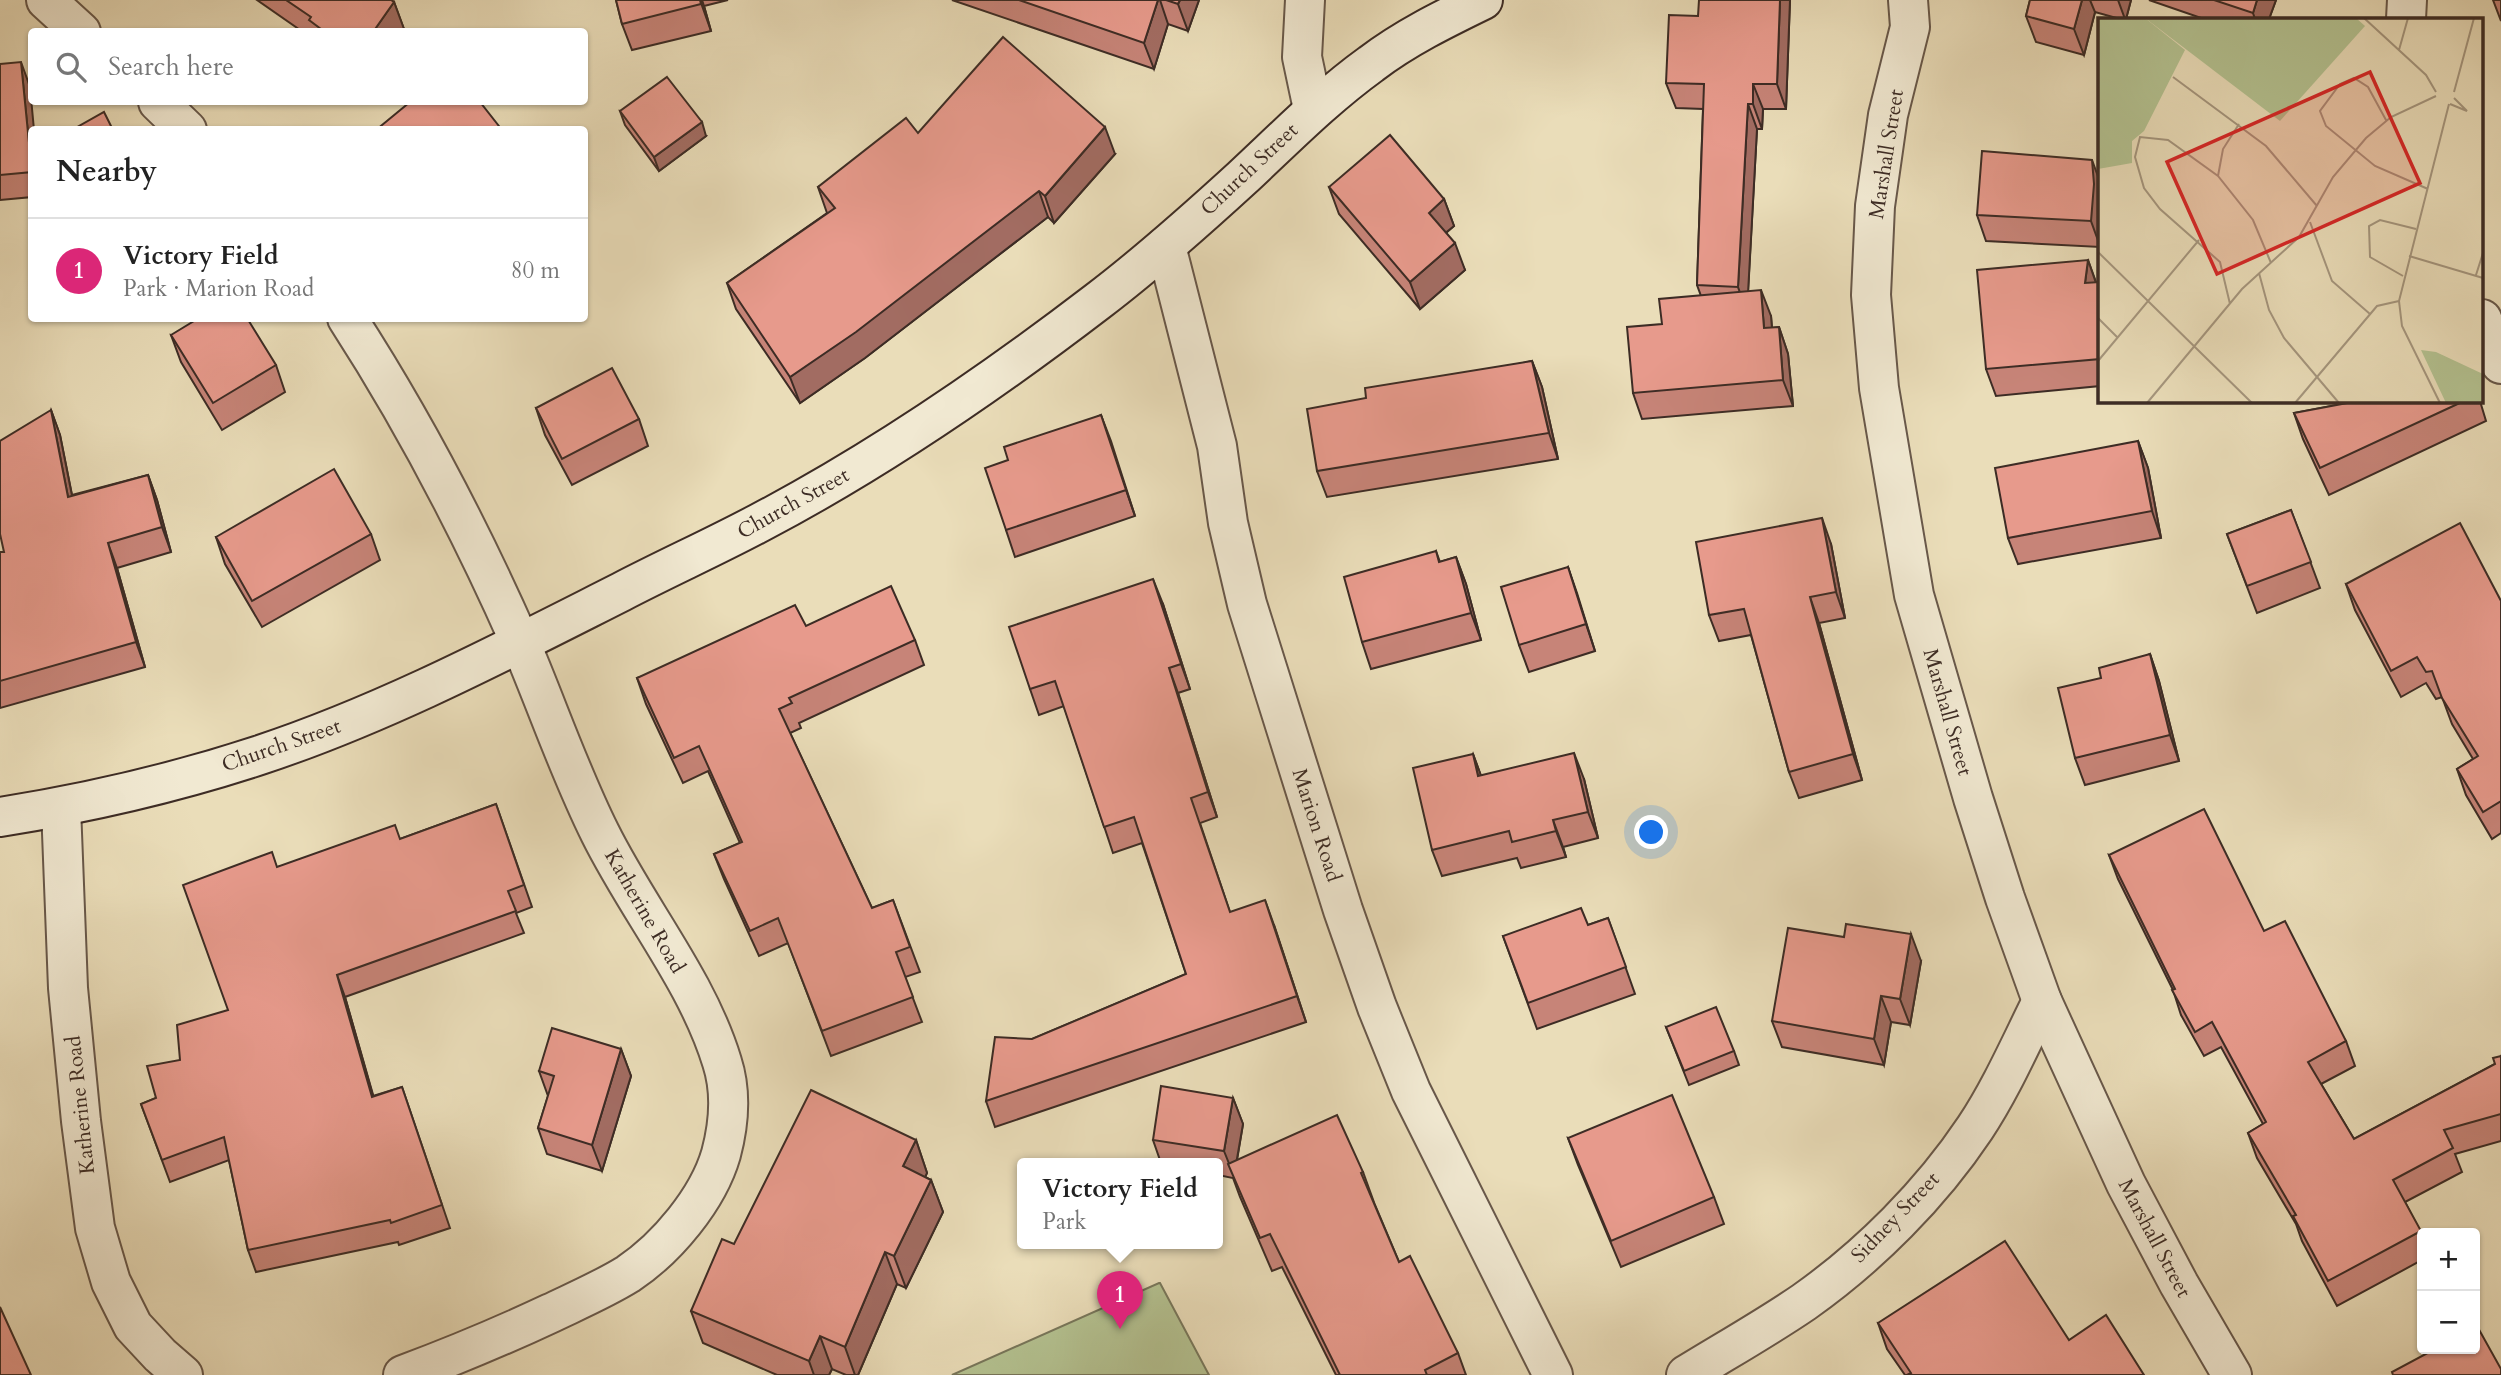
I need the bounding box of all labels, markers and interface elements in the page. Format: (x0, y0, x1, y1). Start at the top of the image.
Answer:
inset map (2098, 18, 2484, 402)
search box (28, 28, 588, 105)
icon: search (52, 48, 90, 86)
text: Search here (108, 49, 234, 84)
street label: Marshall Street (1862, 87, 1911, 221)
street label: Church Street (1194, 116, 1305, 222)
text: Nearby (56, 151, 157, 192)
text: Victory Field (123, 238, 278, 273)
text: 1 (73, 255, 85, 286)
text: 80 m (511, 255, 560, 286)
text: Park · Marion Road (123, 273, 314, 304)
street label: Church Street (732, 461, 855, 546)
street label: Marshall Street (1916, 645, 1980, 779)
street label: Church Street (218, 711, 345, 779)
street label: Marion Road (1285, 765, 1348, 886)
your location (1634, 815, 1668, 849)
street label: Katherine Road (597, 844, 692, 979)
street label: Katherine Road (59, 1034, 102, 1176)
popup (1017, 1158, 1223, 1249)
street label: Sidney Street (1845, 1165, 1946, 1269)
text: Victory Field (1042, 1171, 1198, 1206)
street label: Marshall Street (2111, 1174, 2198, 1303)
text: Park (1042, 1206, 1087, 1237)
map controls (2417, 1228, 2480, 1354)
button: + (2417, 1228, 2480, 1291)
pin: 1 (1097, 1271, 1143, 1329)
button: − (2417, 1291, 2480, 1354)

